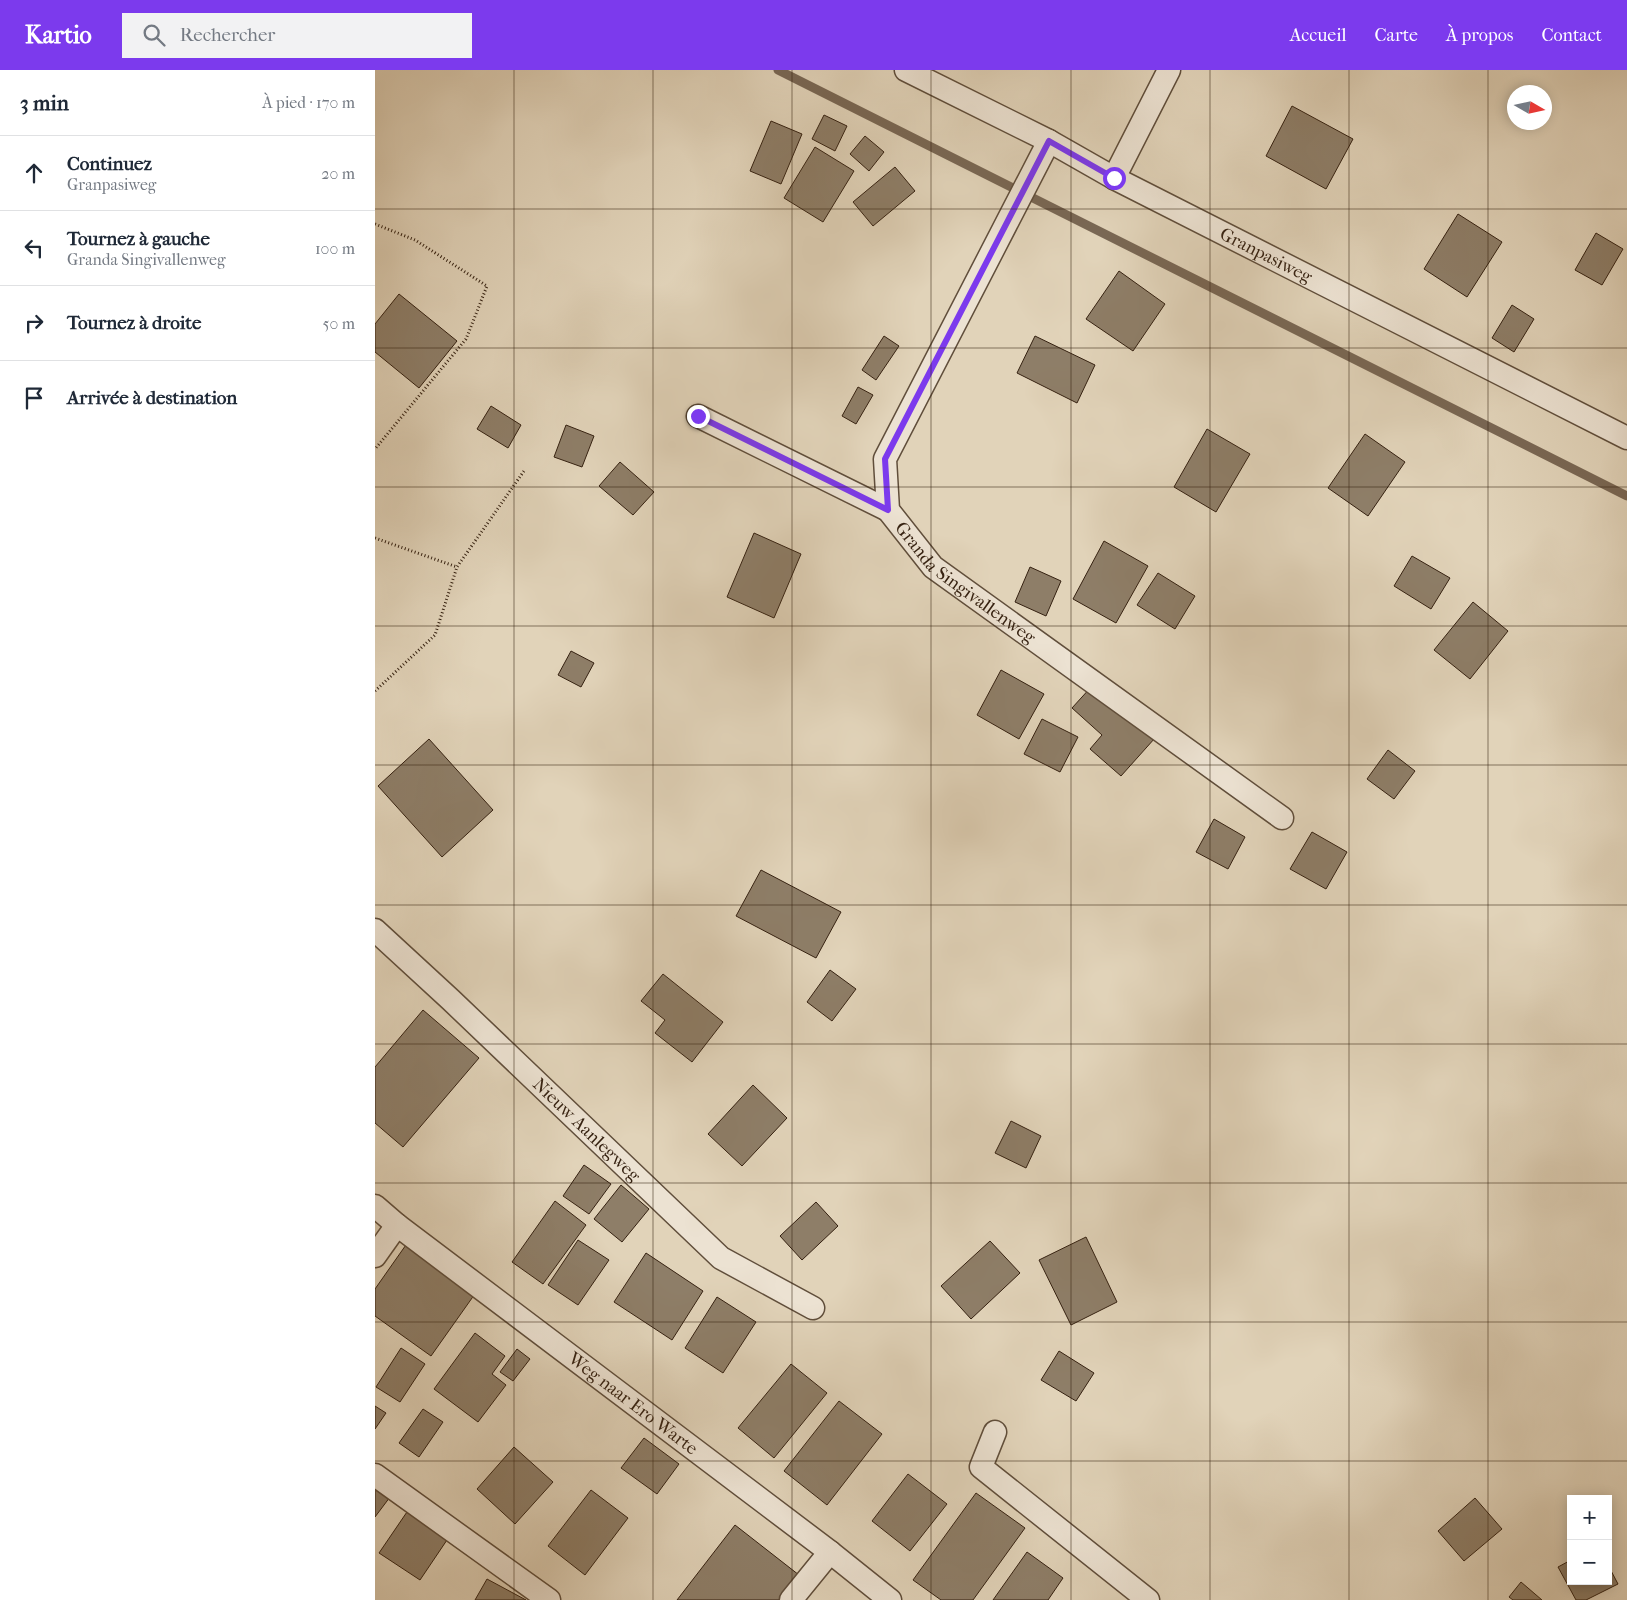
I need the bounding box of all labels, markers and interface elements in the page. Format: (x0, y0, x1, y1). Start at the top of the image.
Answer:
search box (122, 13, 472, 58)
text: Kartio (25, 21, 92, 49)
icon: search (140, 21, 168, 49)
text: Rechercher (180, 24, 275, 46)
text: Accueil (1290, 25, 1347, 46)
text: Carte (1375, 25, 1418, 46)
text: À propos (1446, 25, 1513, 46)
text: Contact (1541, 25, 1602, 46)
north arrow (1507, 85, 1552, 130)
text: 3 min (20, 91, 69, 115)
text: À pied · 170 m (262, 93, 355, 112)
text: Continuez (67, 153, 152, 175)
icon: ahead (20, 159, 48, 187)
text: 20 m (321, 164, 355, 183)
route start (1103, 167, 1126, 190)
text: Granpasiweg (67, 175, 156, 194)
street label: Granpasiweg (1217, 223, 1316, 287)
text: Tournez à gauche (67, 228, 210, 250)
icon: left (20, 234, 48, 262)
text: 100 m (315, 239, 355, 258)
text: Granda Singivallenweg (67, 250, 226, 269)
icon: right (20, 309, 48, 337)
text: Tournez à droite (67, 312, 201, 334)
text: 50 m (323, 314, 355, 333)
icon: arrive (20, 384, 48, 412)
text: Arrivée à destination (67, 387, 237, 409)
route end (687, 405, 710, 428)
street label: Granda Singivallenweg (891, 518, 1040, 648)
street label: Nieuw Aanlegweg (529, 1073, 645, 1186)
street label: Weg naar Ero Warte (563, 1347, 702, 1459)
map controls (1567, 1495, 1612, 1585)
button: + (1567, 1495, 1612, 1540)
button: − (1567, 1540, 1612, 1585)

